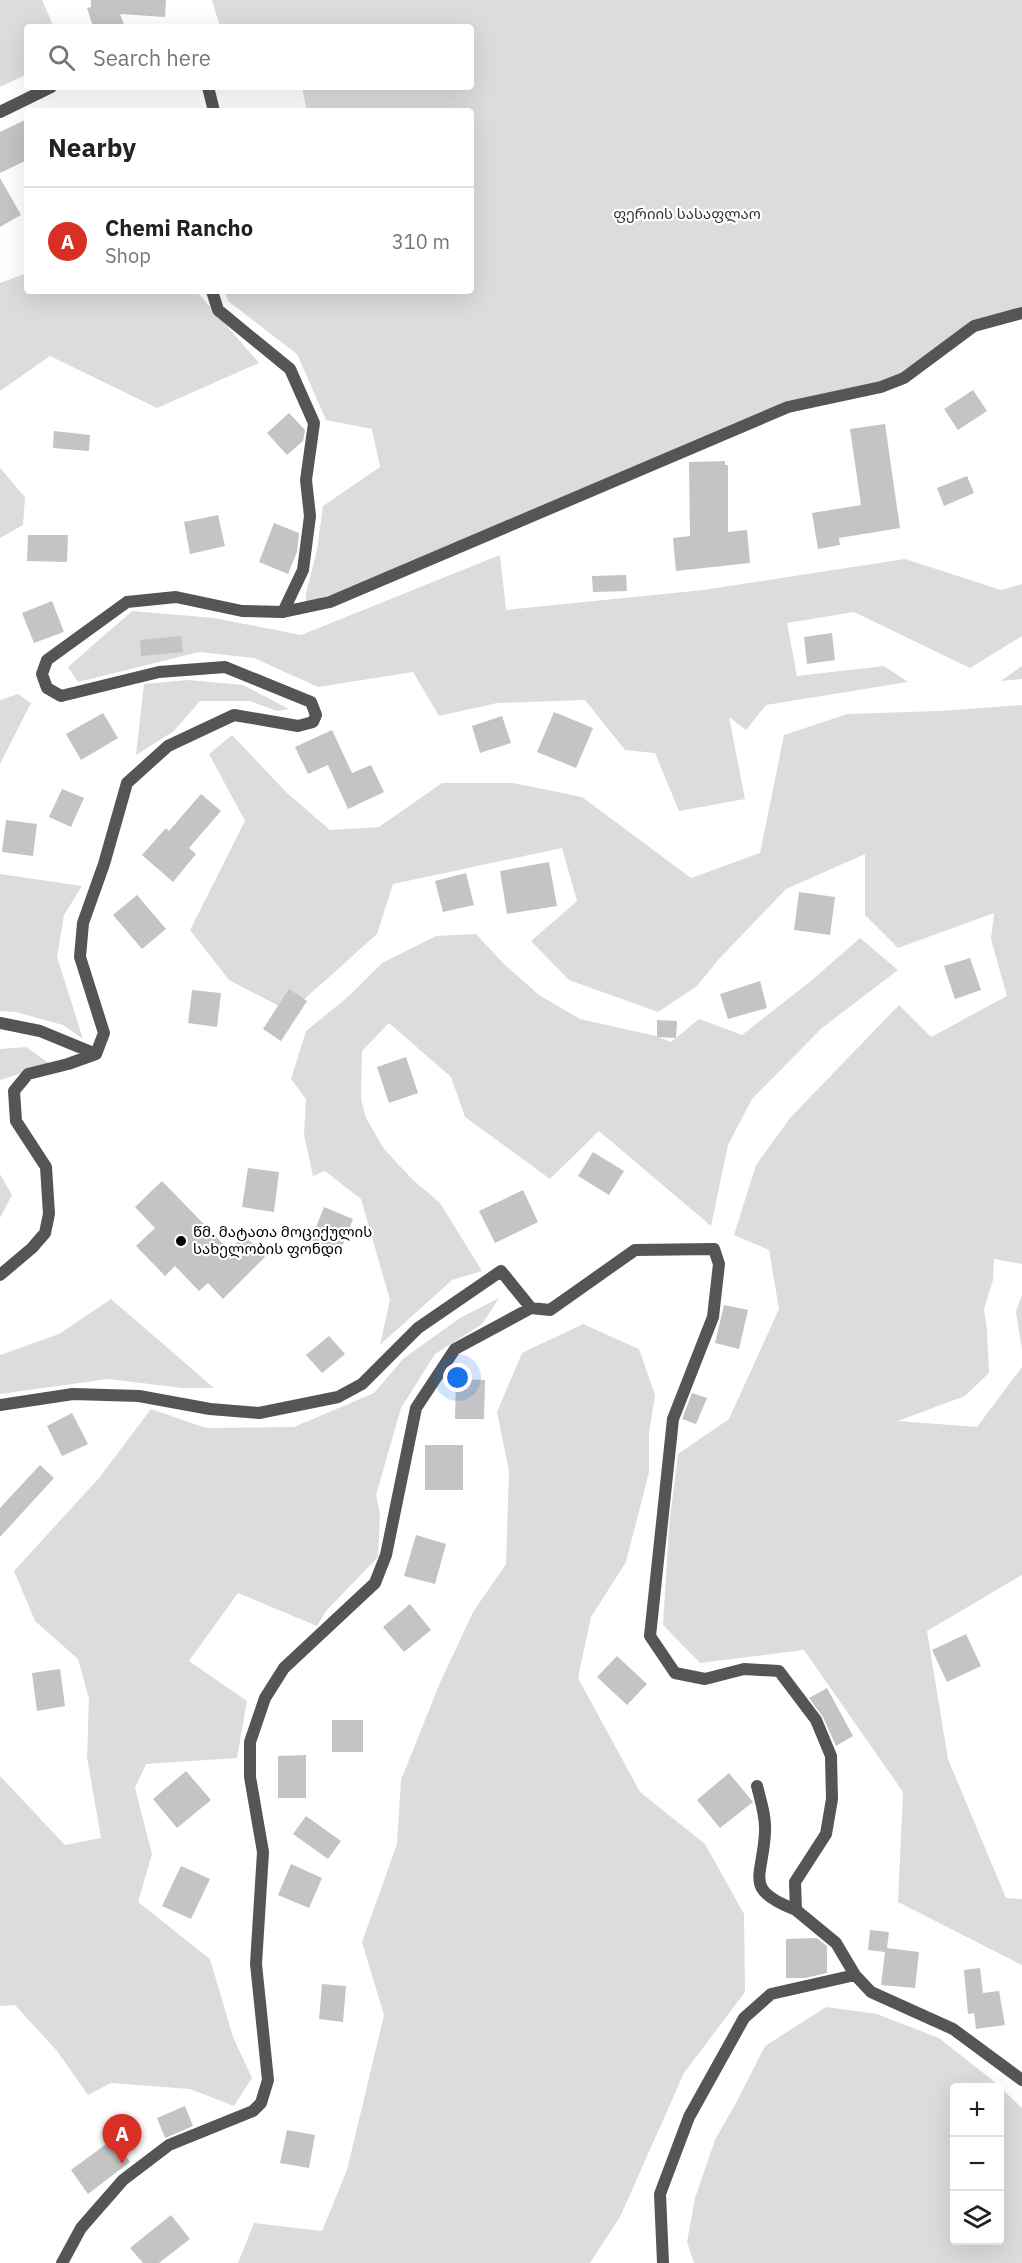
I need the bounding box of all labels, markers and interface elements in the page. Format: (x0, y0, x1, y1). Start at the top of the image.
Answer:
search box (24, 24, 474, 90)
icon: search (45, 41, 78, 74)
text: Search here (93, 43, 211, 72)
text: Nearby (48, 130, 136, 164)
park label: ფერიის სასაფლაო (613, 204, 761, 223)
text: Chemi Rancho (105, 213, 253, 242)
text: A (61, 228, 74, 255)
text: 310 m (392, 228, 450, 255)
text: Shop (105, 242, 151, 269)
place label: წმ. მატათა მოციქულის სახელობის ფონდი (193, 1222, 372, 1258)
marker: წმ. მატათა მოციქულის სახელობის ფონდი (174, 1234, 188, 1248)
your location (443, 1363, 472, 1392)
map controls (950, 2083, 1004, 2245)
button: + (950, 2083, 1004, 2137)
pin: A (102, 2114, 142, 2164)
button: − (950, 2137, 1004, 2191)
button: layers (950, 2191, 1004, 2245)

